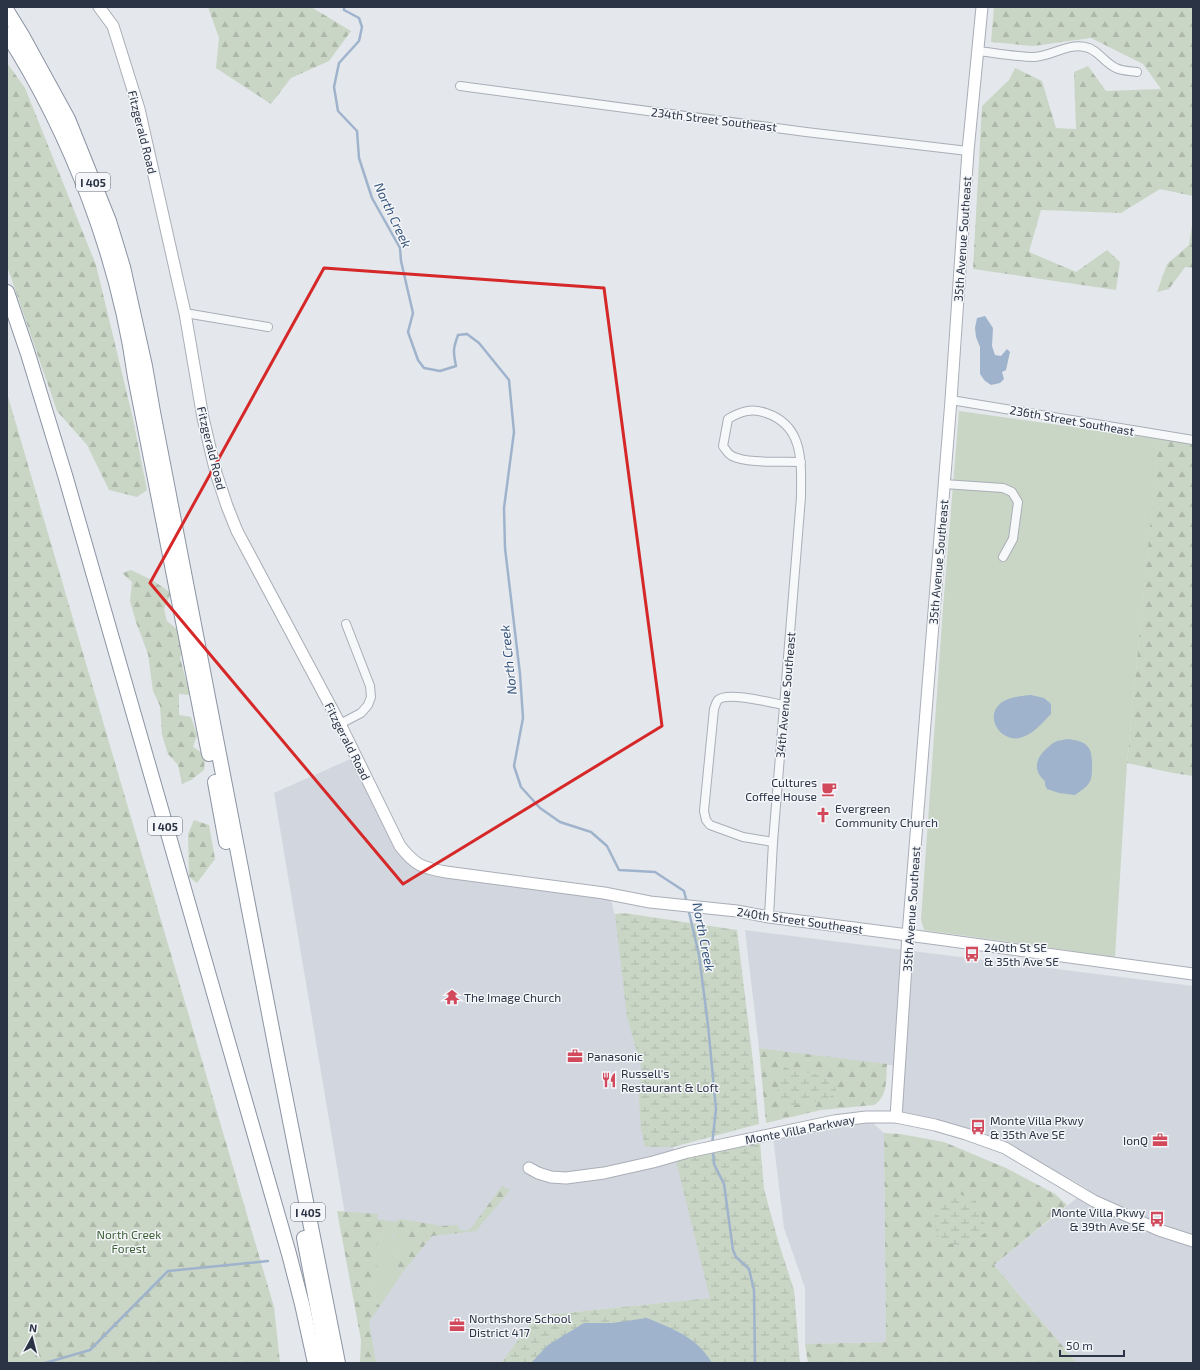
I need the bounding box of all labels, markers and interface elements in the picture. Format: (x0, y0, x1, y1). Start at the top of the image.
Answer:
street label: Fitzgerald Road (126, 89, 160, 175)
street label: 234th Street Southeast (650, 104, 778, 134)
road number: I 405 (76, 173, 110, 191)
street label: 35th Avenue Southeast (951, 175, 973, 302)
water label: North Creek (371, 180, 415, 250)
street label: 236th Street Southeast (1009, 402, 1136, 438)
street label: Fitzgerald Road (195, 405, 229, 491)
street label: 35th Avenue Southeast (926, 498, 950, 625)
water label: North Creek (496, 624, 520, 696)
street label: 34th Avenue Southeast (773, 631, 798, 759)
street label: Fitzgerald Road (322, 700, 374, 782)
place label: Cultures Coffee House (745, 775, 817, 803)
cafe icon: Cultures Coffee House (820, 780, 838, 798)
place label: Evergreen Community Church (835, 801, 938, 829)
church icon: Evergreen Community Church (814, 806, 832, 824)
road number: I 405 (148, 817, 182, 835)
street label: 35th Avenue Southeast (900, 845, 922, 972)
water label: North Creek (689, 901, 719, 973)
street label: 240th Street Southeast (736, 904, 864, 936)
place label: 240th St SE & 35th Ave SE (984, 940, 1059, 968)
bus stop icon: 240th St SE & 35th Ave SE (963, 945, 981, 963)
temple icon: The Image Church (443, 988, 461, 1006)
place label: The Image Church (464, 990, 561, 1004)
office icon: Panasonic (566, 1047, 584, 1065)
place label: Panasonic (587, 1049, 643, 1063)
place label: Russell's Restaurant & Loft (621, 1066, 719, 1094)
restaurant icon: Russell's Restaurant & Loft (600, 1071, 618, 1089)
street label: Monte Villa Parkway (744, 1111, 857, 1147)
place label: Monte Villa Pkwy & 35th Ave SE (990, 1113, 1084, 1141)
bus stop icon: Monte Villa Pkwy & 35th Ave SE (969, 1118, 987, 1136)
office icon: IonQ (1151, 1131, 1169, 1149)
place label: IonQ (1123, 1133, 1148, 1148)
road number: I 405 (291, 1203, 325, 1221)
place label: Monte Villa Pkwy & 39th Ave SE (1051, 1205, 1146, 1233)
bus stop icon: Monte Villa Pkwy & 39th Ave SE (1148, 1210, 1166, 1228)
park label: North Creek Forest (97, 1227, 161, 1255)
place label: Northshore School District 417 (469, 1311, 571, 1339)
office icon: Northshore School District 417 (448, 1316, 466, 1334)
north arrow (12, 1318, 52, 1358)
text: N (29, 1321, 38, 1335)
scale bar (1060, 1332, 1124, 1358)
text: 50 m (1066, 1338, 1093, 1352)

